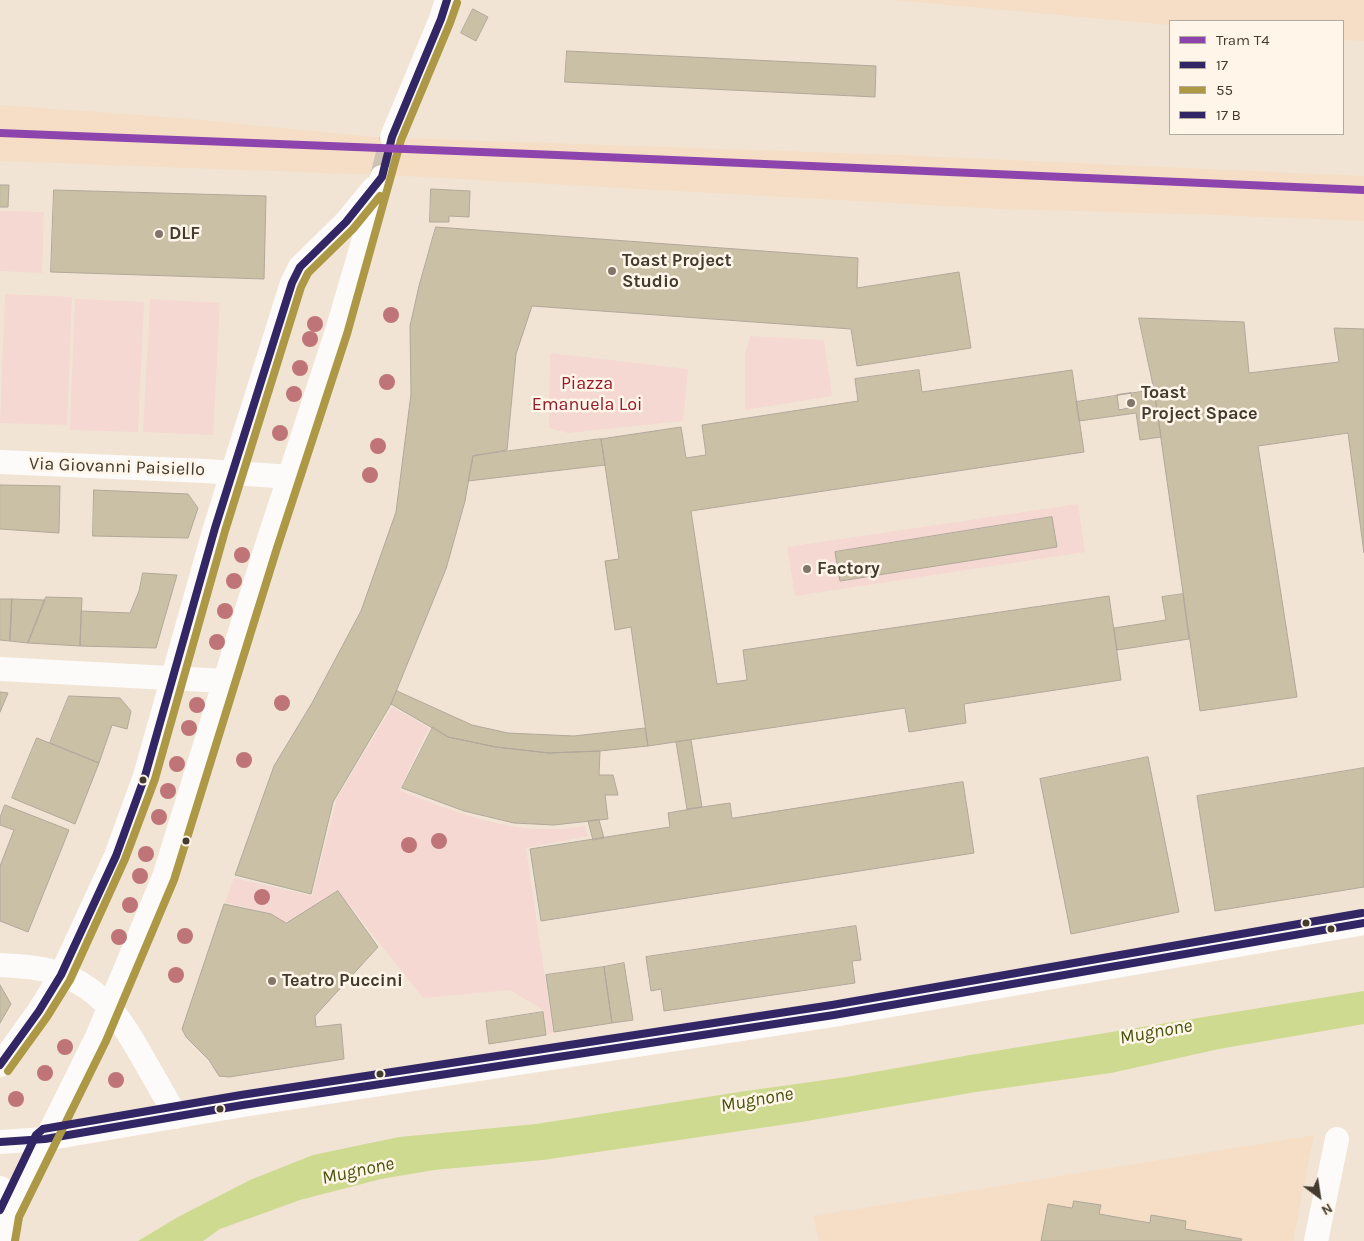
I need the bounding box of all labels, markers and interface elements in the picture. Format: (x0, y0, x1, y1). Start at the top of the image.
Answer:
legend (1169, 20, 1344, 135)
text: Tram T4 (1216, 31, 1270, 49)
text: 17 (1216, 56, 1228, 74)
text: 55 (1216, 81, 1233, 99)
text: 17 B (1216, 106, 1241, 124)
place label: DLF (169, 223, 200, 245)
marker: DLF (153, 228, 165, 240)
place label: Toast Project Studio (622, 250, 732, 292)
marker: Toast Project Studio (606, 265, 618, 277)
park label: Piazza Emanuela Loi (532, 373, 642, 416)
place label: Toast Project Space (1141, 382, 1258, 424)
marker: Toast Project Space (1125, 397, 1137, 409)
street label: Via Giovanni Paisiello (29, 453, 205, 481)
place label: Factory (817, 558, 880, 580)
marker: Factory (801, 563, 813, 575)
unlabelled marker (138, 775, 148, 785)
unlabelled marker (181, 836, 191, 846)
unlabelled marker (1301, 918, 1311, 928)
unlabelled marker (1326, 924, 1336, 934)
place label: Teatro Puccini (282, 970, 403, 992)
marker: Teatro Puccini (266, 975, 278, 987)
water label: Mugnone (1118, 1014, 1194, 1050)
unlabelled marker (375, 1069, 385, 1079)
water label: Mugnone (719, 1082, 795, 1118)
unlabelled marker (215, 1104, 225, 1114)
water label: Mugnone (320, 1152, 396, 1190)
north arrow (1294, 1171, 1344, 1221)
text: N (1318, 1199, 1336, 1219)

